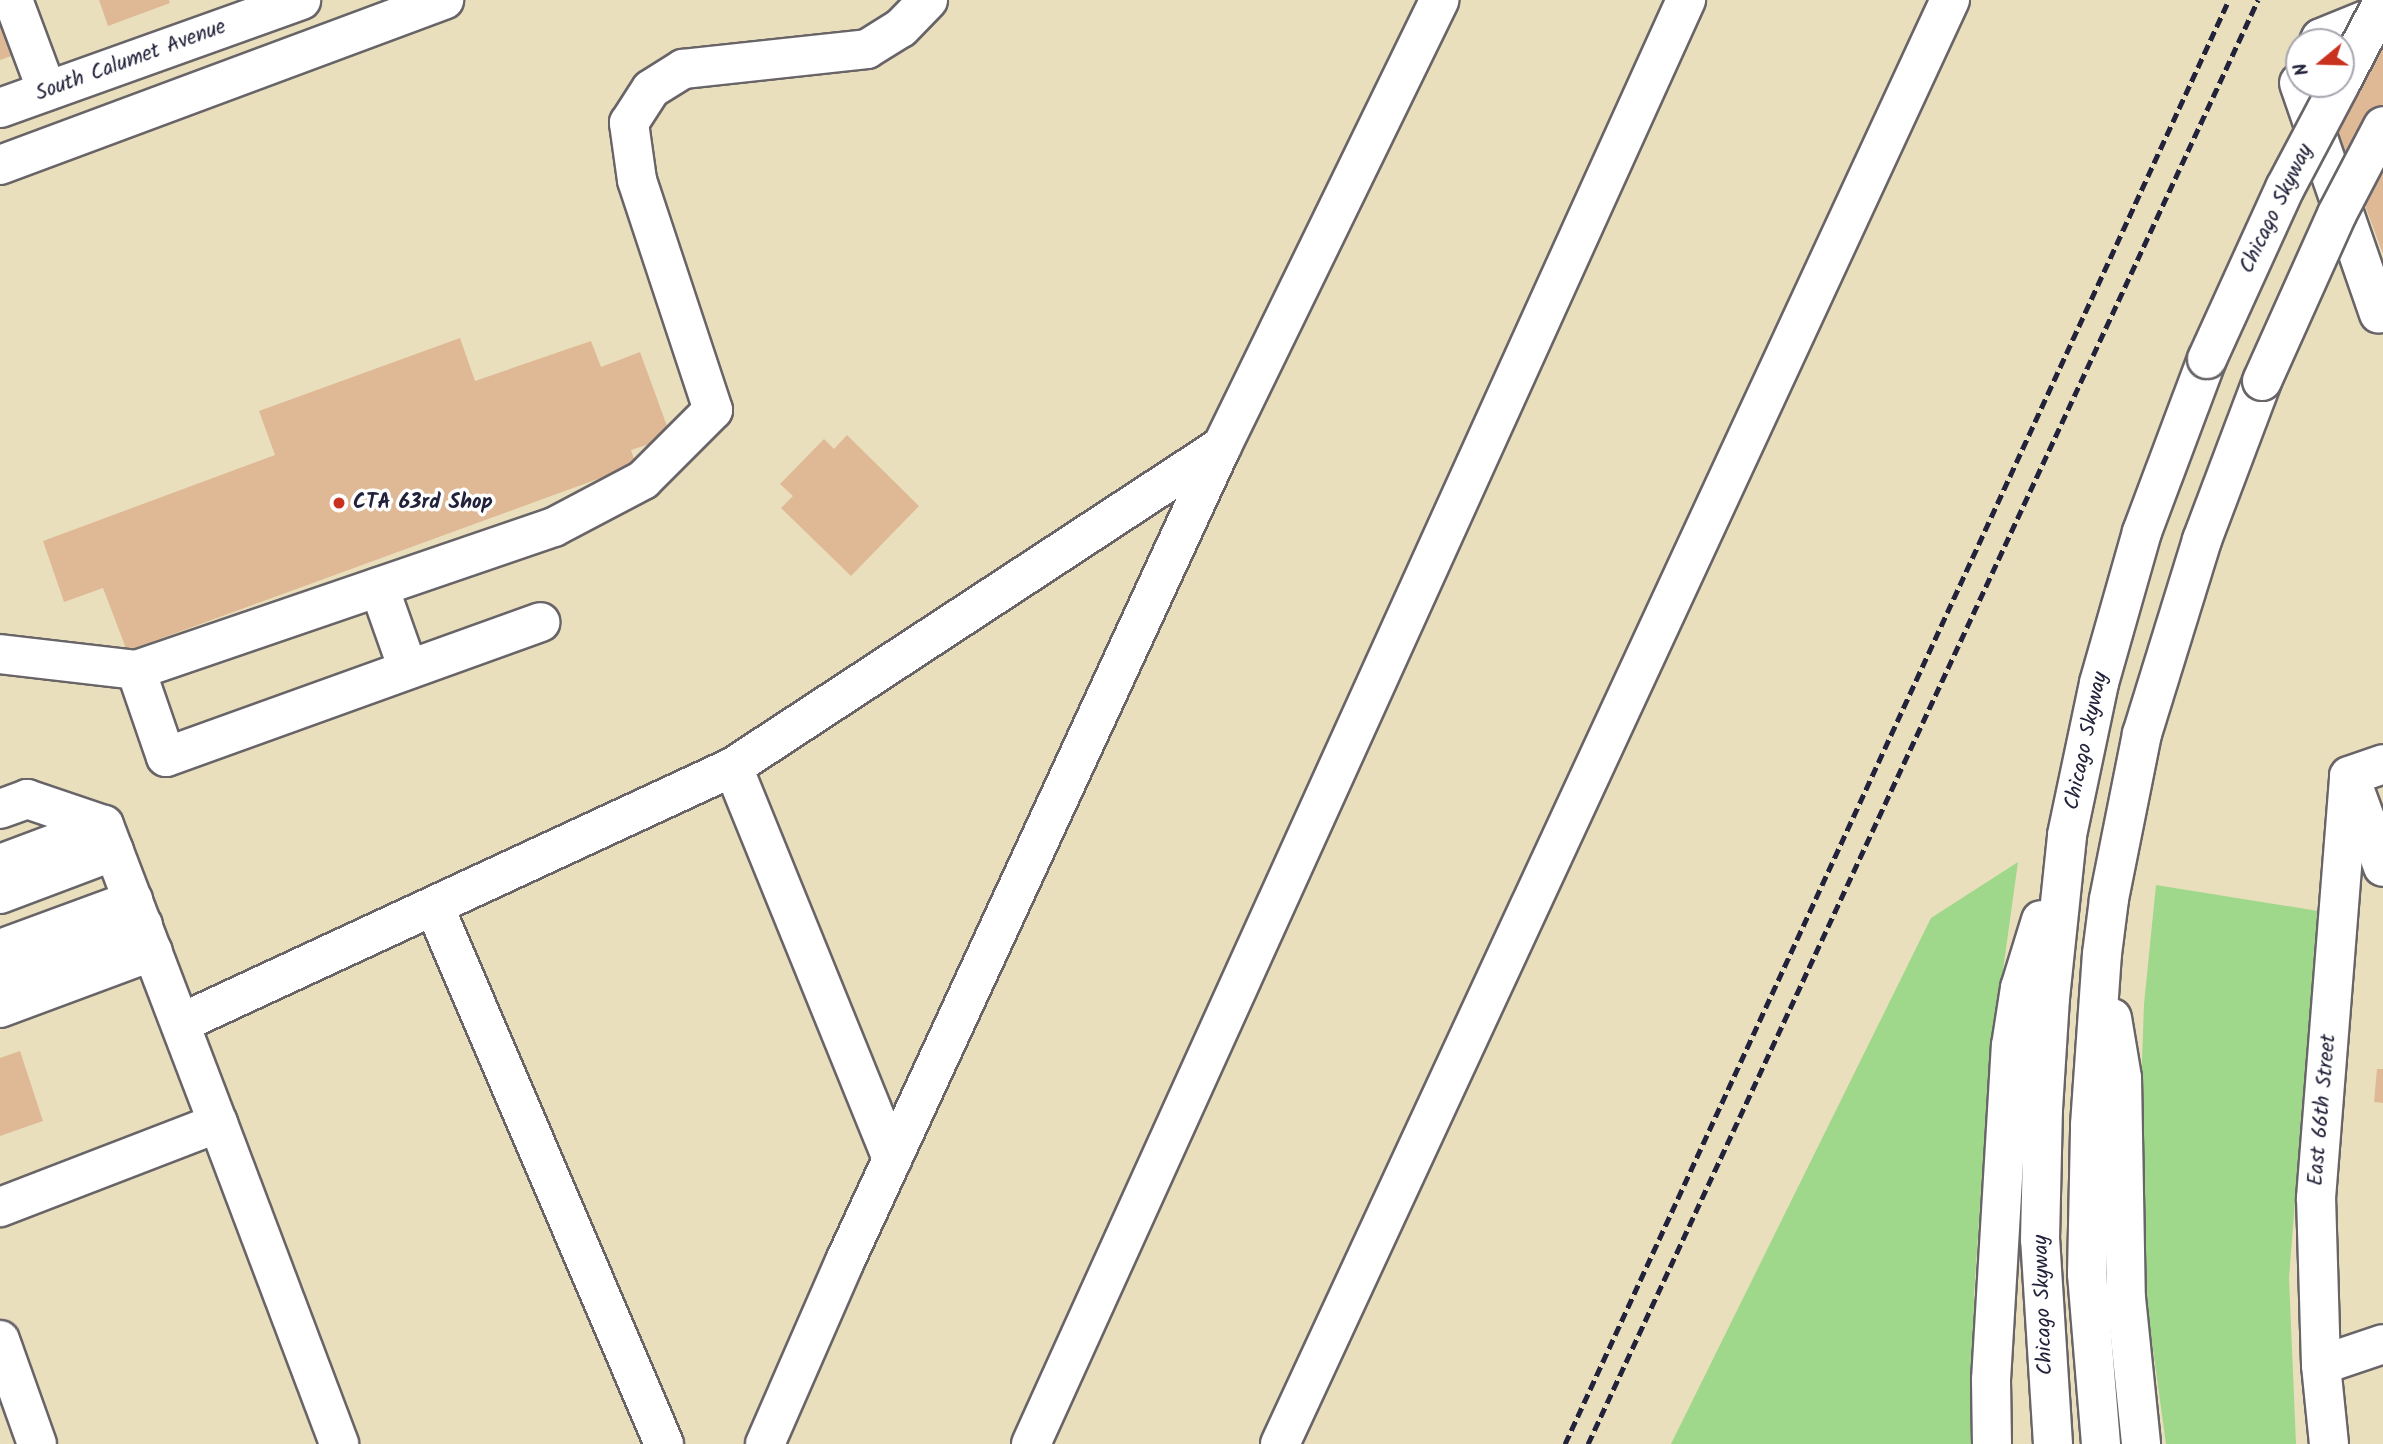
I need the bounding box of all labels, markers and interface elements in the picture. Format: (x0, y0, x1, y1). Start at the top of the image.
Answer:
street label: South Calumet Avenue (32, 15, 230, 107)
north arrow (2285, 28, 2355, 98)
text: N (2286, 59, 2318, 80)
street label: Chicago Skyway (2235, 140, 2319, 278)
place label: CTA 63rd Shop (353, 490, 493, 516)
marker: CTA 63rd Shop (331, 495, 347, 511)
street label: Chicago Skyway (2060, 670, 2114, 812)
street label: East 66th Street (2304, 1033, 2342, 1187)
street label: Chicago Skyway (2029, 1234, 2059, 1376)

